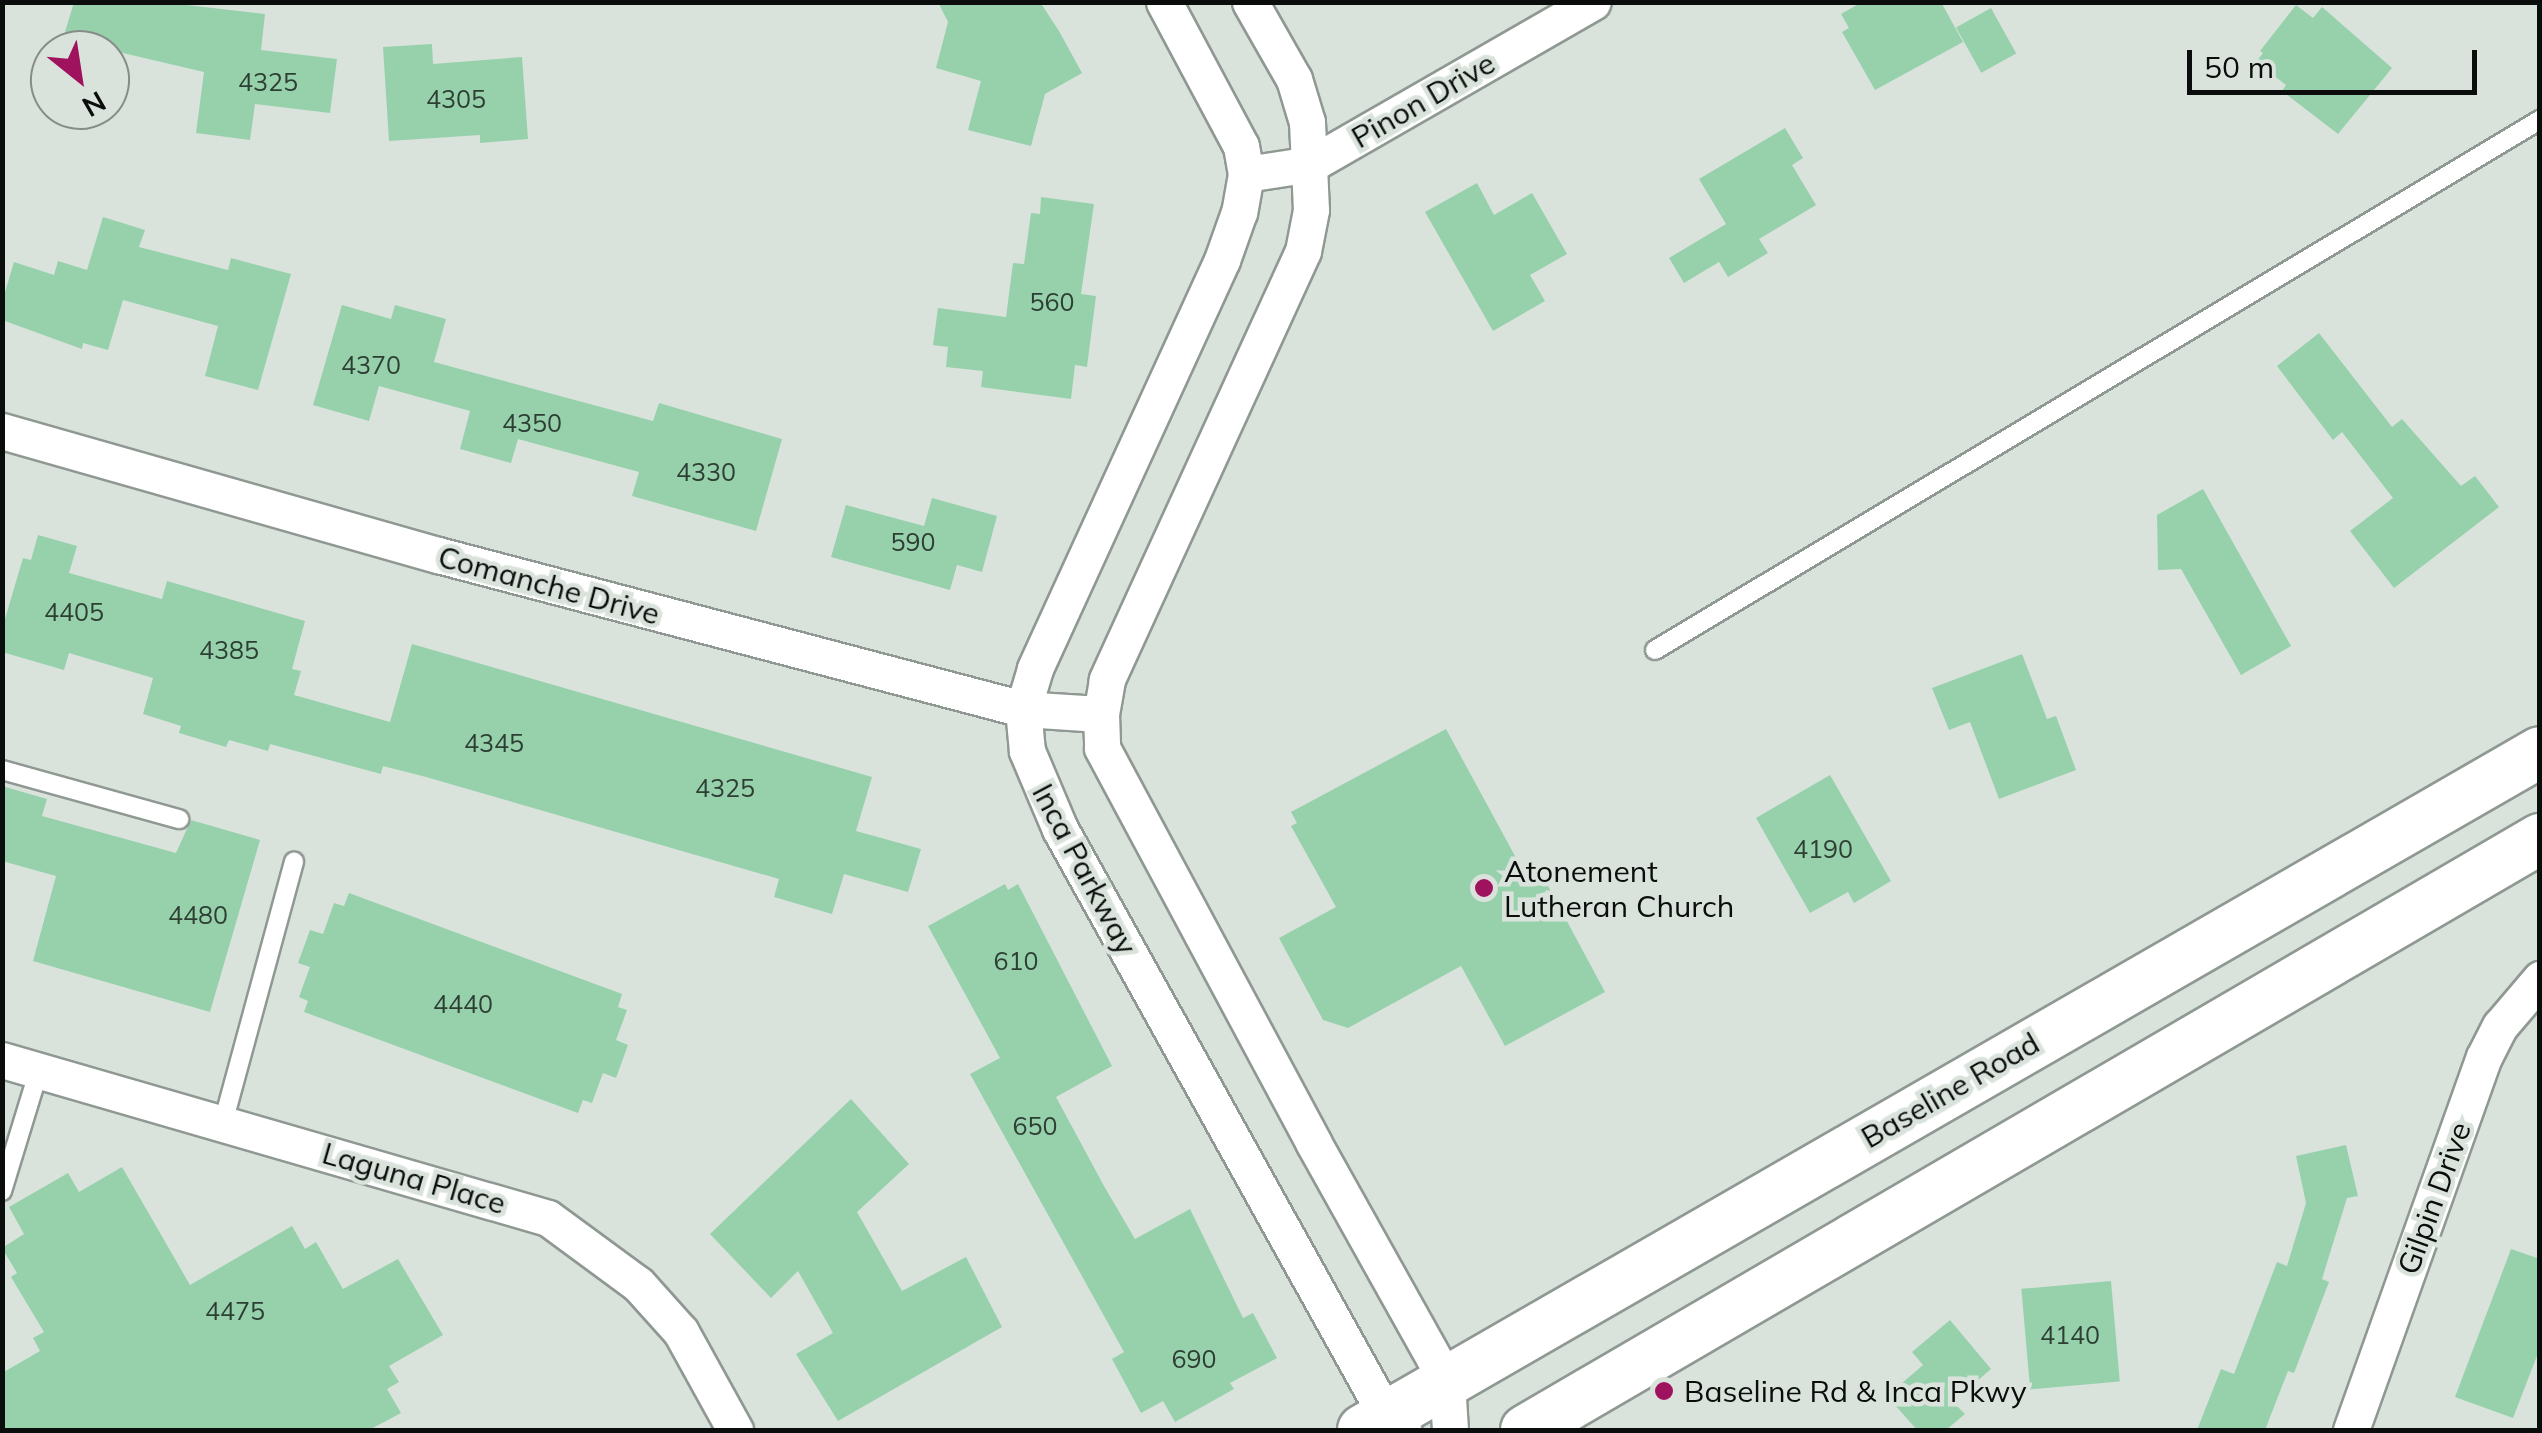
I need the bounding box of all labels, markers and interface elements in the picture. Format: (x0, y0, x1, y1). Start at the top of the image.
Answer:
north arrow (30, 30, 130, 130)
scale bar (2192, 30, 2482, 92)
street label: Pinon Drive (1345, 45, 1501, 155)
text: 50 m (2204, 48, 2274, 86)
house number: 4325 (238, 67, 298, 97)
text: N (76, 84, 112, 125)
house number: 4305 (426, 84, 486, 114)
house number: 560 (1030, 287, 1074, 317)
house number: 4370 (341, 350, 401, 380)
house number: 4350 (502, 408, 562, 438)
house number: 4330 (676, 457, 736, 487)
house number: 590 (891, 527, 935, 557)
street label: Comanche Drive (434, 538, 664, 632)
house number: 4405 (44, 597, 104, 627)
house number: 4385 (199, 635, 259, 665)
house number: 4345 (464, 728, 524, 758)
house number: 4325 (695, 773, 755, 803)
street label: Inca Parkway (1025, 778, 1145, 960)
house number: 4190 (1793, 834, 1853, 864)
place label: Atonement Lutheran Church (1504, 853, 1734, 924)
marker: Atonement Lutheran Church (1473, 877, 1495, 899)
house number: 4480 (168, 900, 228, 930)
house number: 610 (994, 946, 1038, 976)
house number: 4440 (433, 989, 493, 1019)
street label: Baseline Road (1855, 1025, 2045, 1155)
house number: 650 (1013, 1111, 1057, 1141)
street label: Gilpin Drive (2390, 1117, 2478, 1279)
street label: Laguna Place (318, 1135, 510, 1221)
house number: 4475 (205, 1296, 265, 1326)
house number: 4140 (2040, 1320, 2100, 1350)
house number: 690 (1172, 1344, 1216, 1374)
place label: Baseline Rd & Inca Pkwy (1684, 1373, 2027, 1409)
marker: Baseline Rd & Inca Pkwy (1653, 1380, 1675, 1402)

